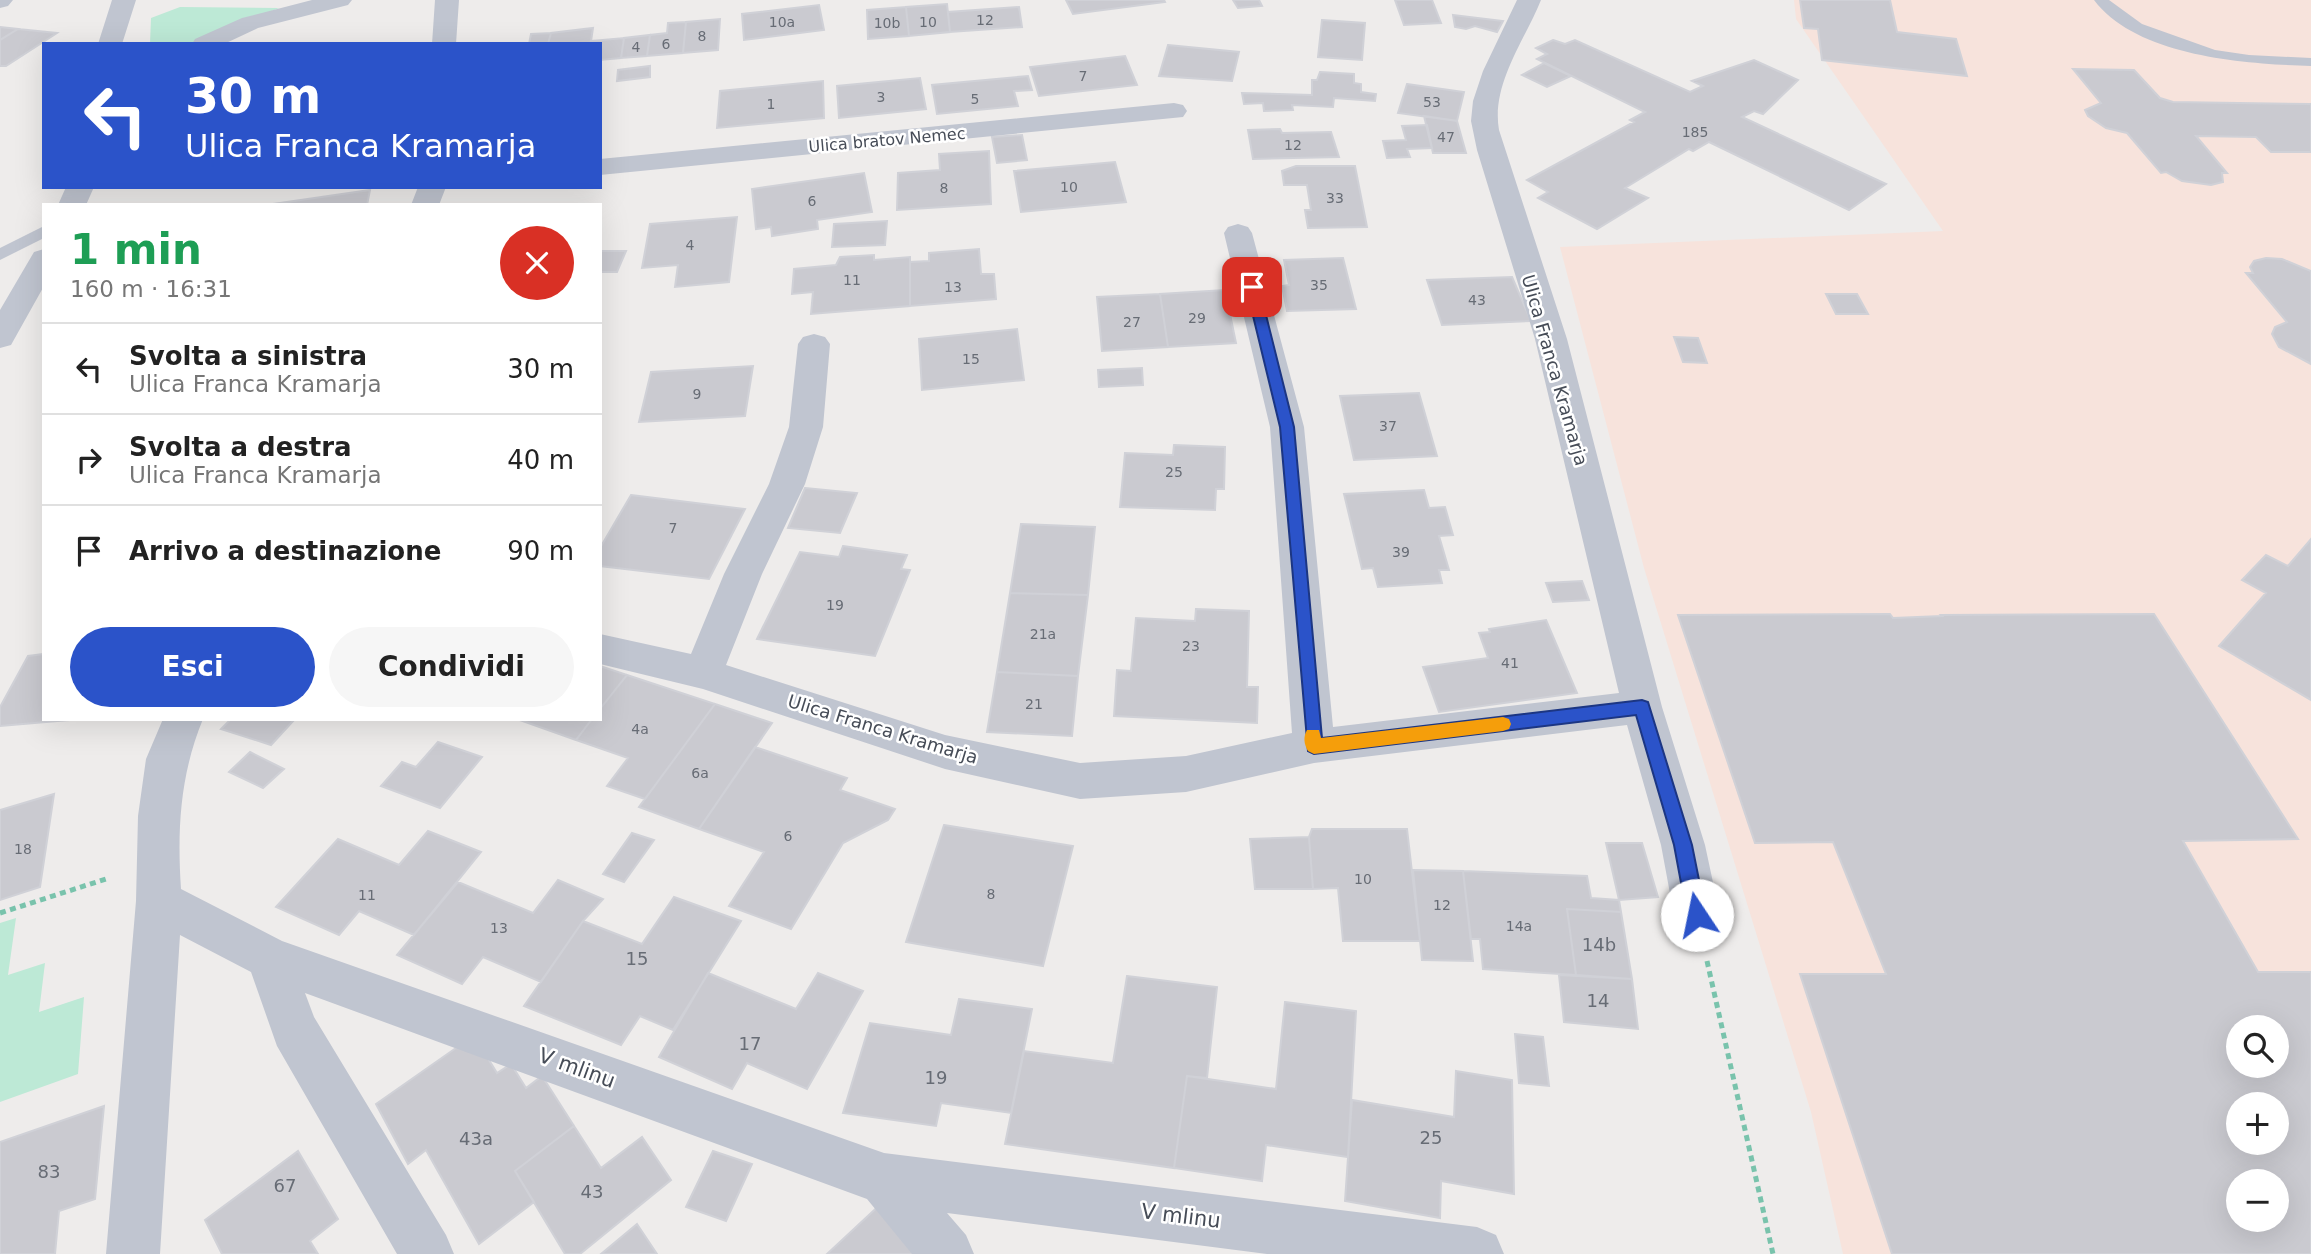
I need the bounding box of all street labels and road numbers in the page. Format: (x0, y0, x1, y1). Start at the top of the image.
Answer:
street label: Ulica bratov Nemec (808, 124, 966, 156)
street label: Ulica Franca Kramarja (1518, 272, 1592, 468)
street label: Ulica Franca Kramarja (785, 690, 981, 768)
street label: V mlinu (535, 1043, 619, 1093)
street label: V mlinu (1140, 1199, 1222, 1233)

